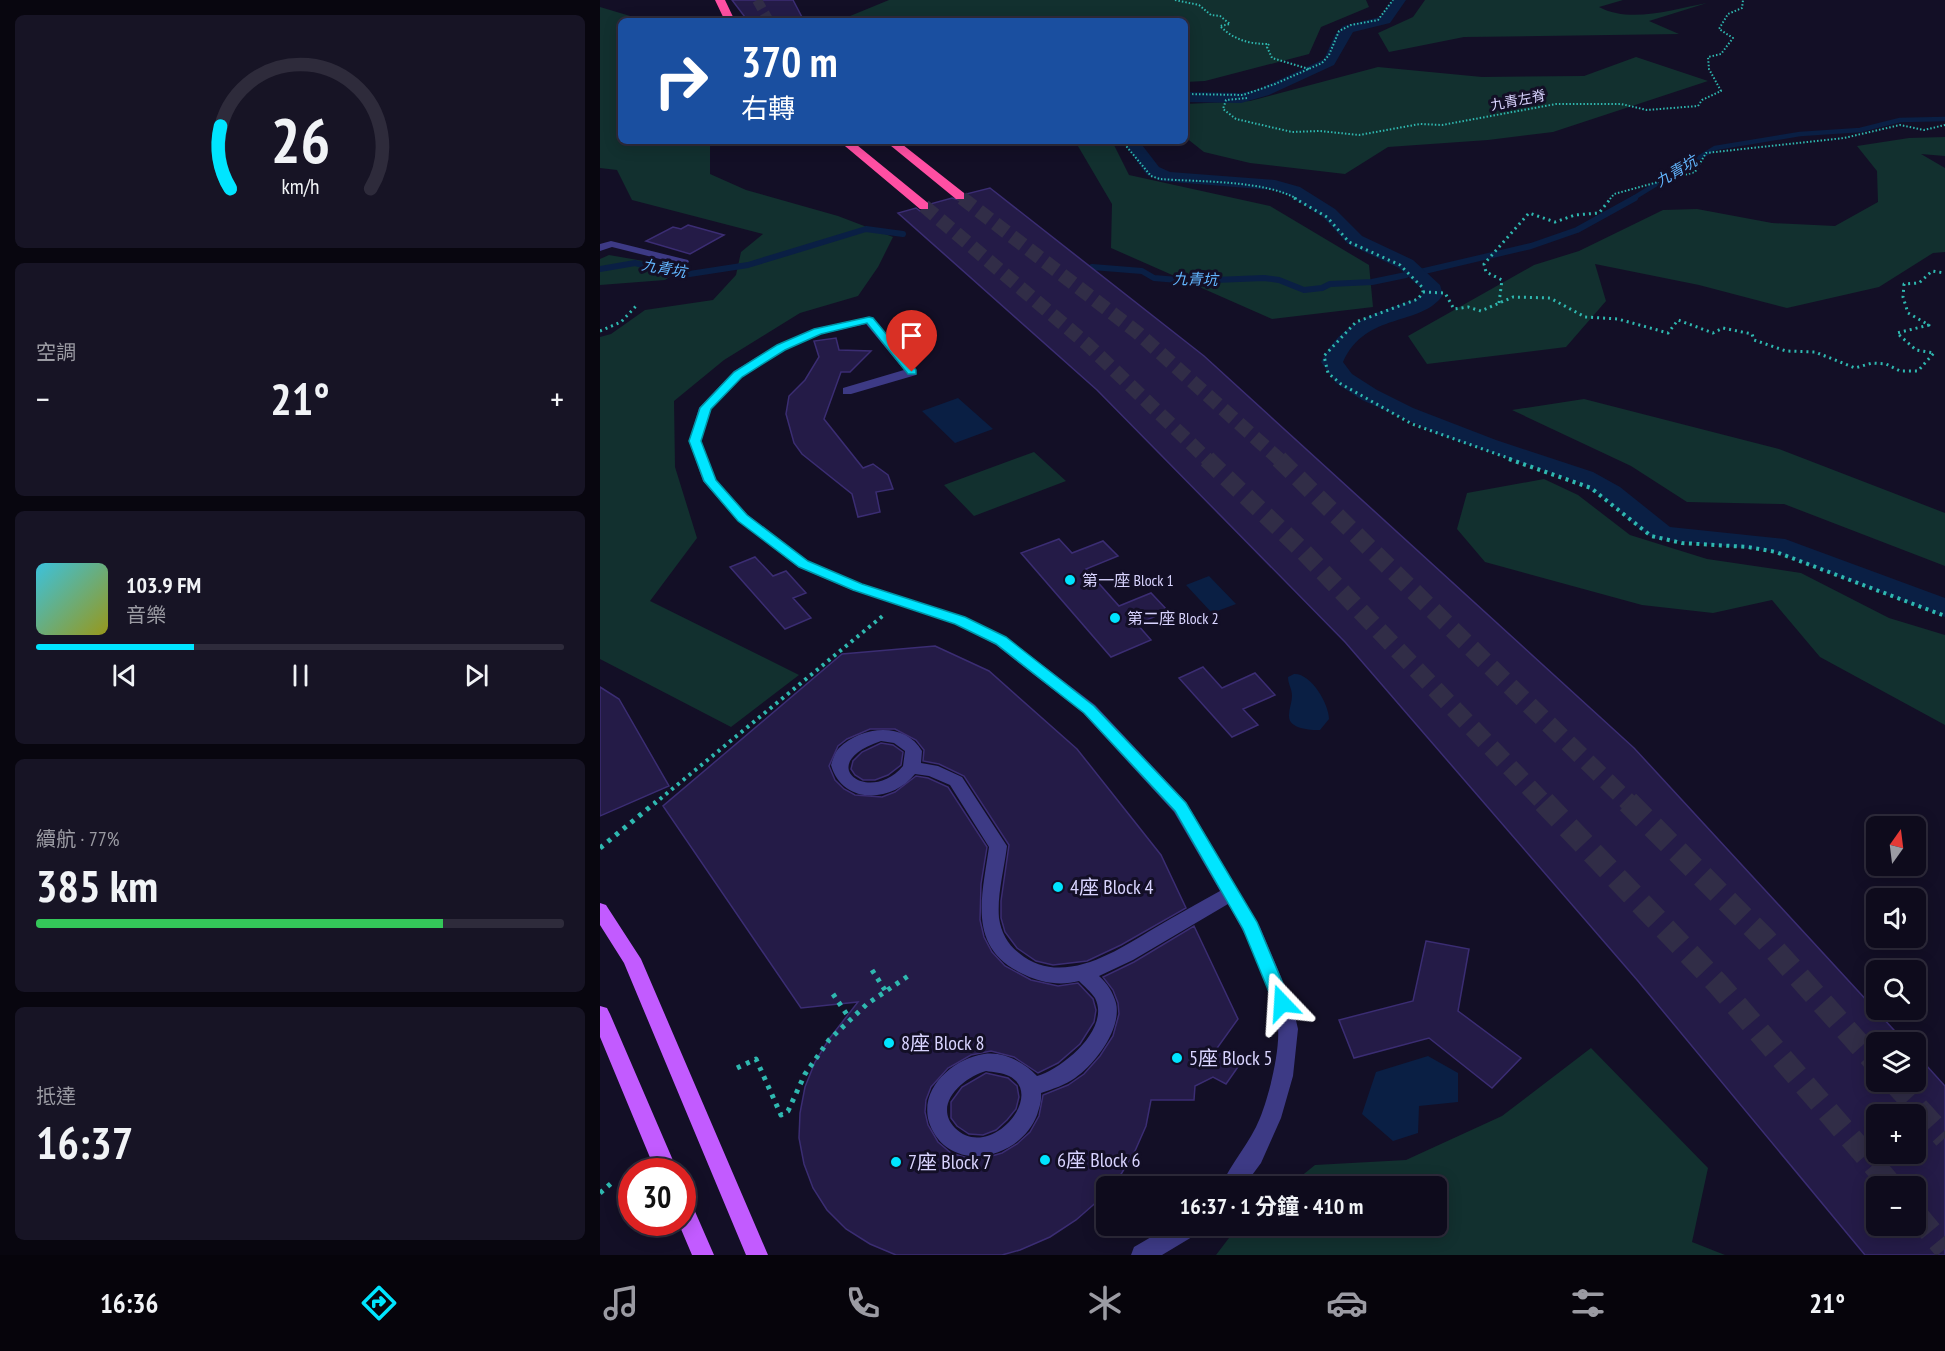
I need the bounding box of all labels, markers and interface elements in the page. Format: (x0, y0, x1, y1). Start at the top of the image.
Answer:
text: 370 m (741, 34, 838, 89)
icon: right (642, 42, 720, 120)
street label: 九青左脊 (1489, 86, 1547, 114)
text: 右轉 (741, 91, 795, 125)
text: 26 (270, 99, 330, 180)
water label: 九青坑 (1652, 150, 1702, 191)
text: km/h (281, 172, 319, 200)
water label: 九青坑 (640, 255, 690, 282)
water label: 九青坑 (1172, 269, 1220, 289)
pin (886, 310, 937, 372)
icon: arrive (895, 319, 928, 352)
text: 空調 (36, 339, 76, 365)
text: 21° (270, 369, 330, 427)
text: − (36, 377, 50, 420)
text: + (550, 377, 564, 420)
place label: 第一座 Block 1 (1082, 570, 1174, 590)
text: 103.9 FM (126, 571, 201, 599)
marker: 第一座 Block 1 (1063, 573, 1077, 587)
text: 音樂 (126, 602, 166, 628)
place label: 第二座 Block 2 (1127, 608, 1219, 628)
marker: 第二座 Block 2 (1108, 611, 1122, 625)
icon: previous (108, 659, 141, 692)
icon: pause (284, 659, 317, 692)
icon: next (460, 659, 493, 692)
north arrow (1866, 816, 1926, 876)
map controls (1866, 816, 1926, 1236)
text: 續航 · 77% (36, 826, 119, 852)
text: 385 km (36, 856, 158, 914)
place label: 4座 Block 4 (1070, 874, 1154, 900)
marker: 4座 Block 4 (1051, 880, 1065, 894)
button: sound (1866, 888, 1926, 948)
button: search (1866, 960, 1926, 1020)
position arrow (1250, 971, 1314, 1035)
place label: 8座 Block 8 (901, 1030, 985, 1056)
button: layers (1866, 1032, 1926, 1092)
marker: 8座 Block 8 (882, 1036, 896, 1050)
place label: 5座 Block 5 (1189, 1045, 1273, 1071)
marker: 5座 Block 5 (1170, 1051, 1184, 1065)
text: 抵達 (36, 1083, 76, 1109)
button: + (1866, 1104, 1926, 1164)
text: 16:37 (36, 1113, 133, 1171)
place label: 6座 Block 6 (1057, 1147, 1141, 1173)
place label: 7座 Block 7 (908, 1149, 992, 1175)
marker: 6座 Block 6 (1038, 1153, 1052, 1167)
marker: 7座 Block 7 (889, 1155, 903, 1169)
speed limit sign: 30 (618, 1158, 696, 1236)
button: − (1866, 1176, 1926, 1236)
text: 16:37 · 1 分鐘 · 410 m (1180, 1192, 1363, 1220)
icon: directions (358, 1282, 400, 1324)
icon: music (600, 1282, 642, 1324)
icon: phone (842, 1282, 884, 1324)
icon: climate (1084, 1282, 1126, 1324)
icon: car (1326, 1282, 1368, 1324)
icon: filters (1567, 1282, 1609, 1324)
text: 16:36 (100, 1286, 158, 1320)
text: 21° (1809, 1286, 1845, 1320)

